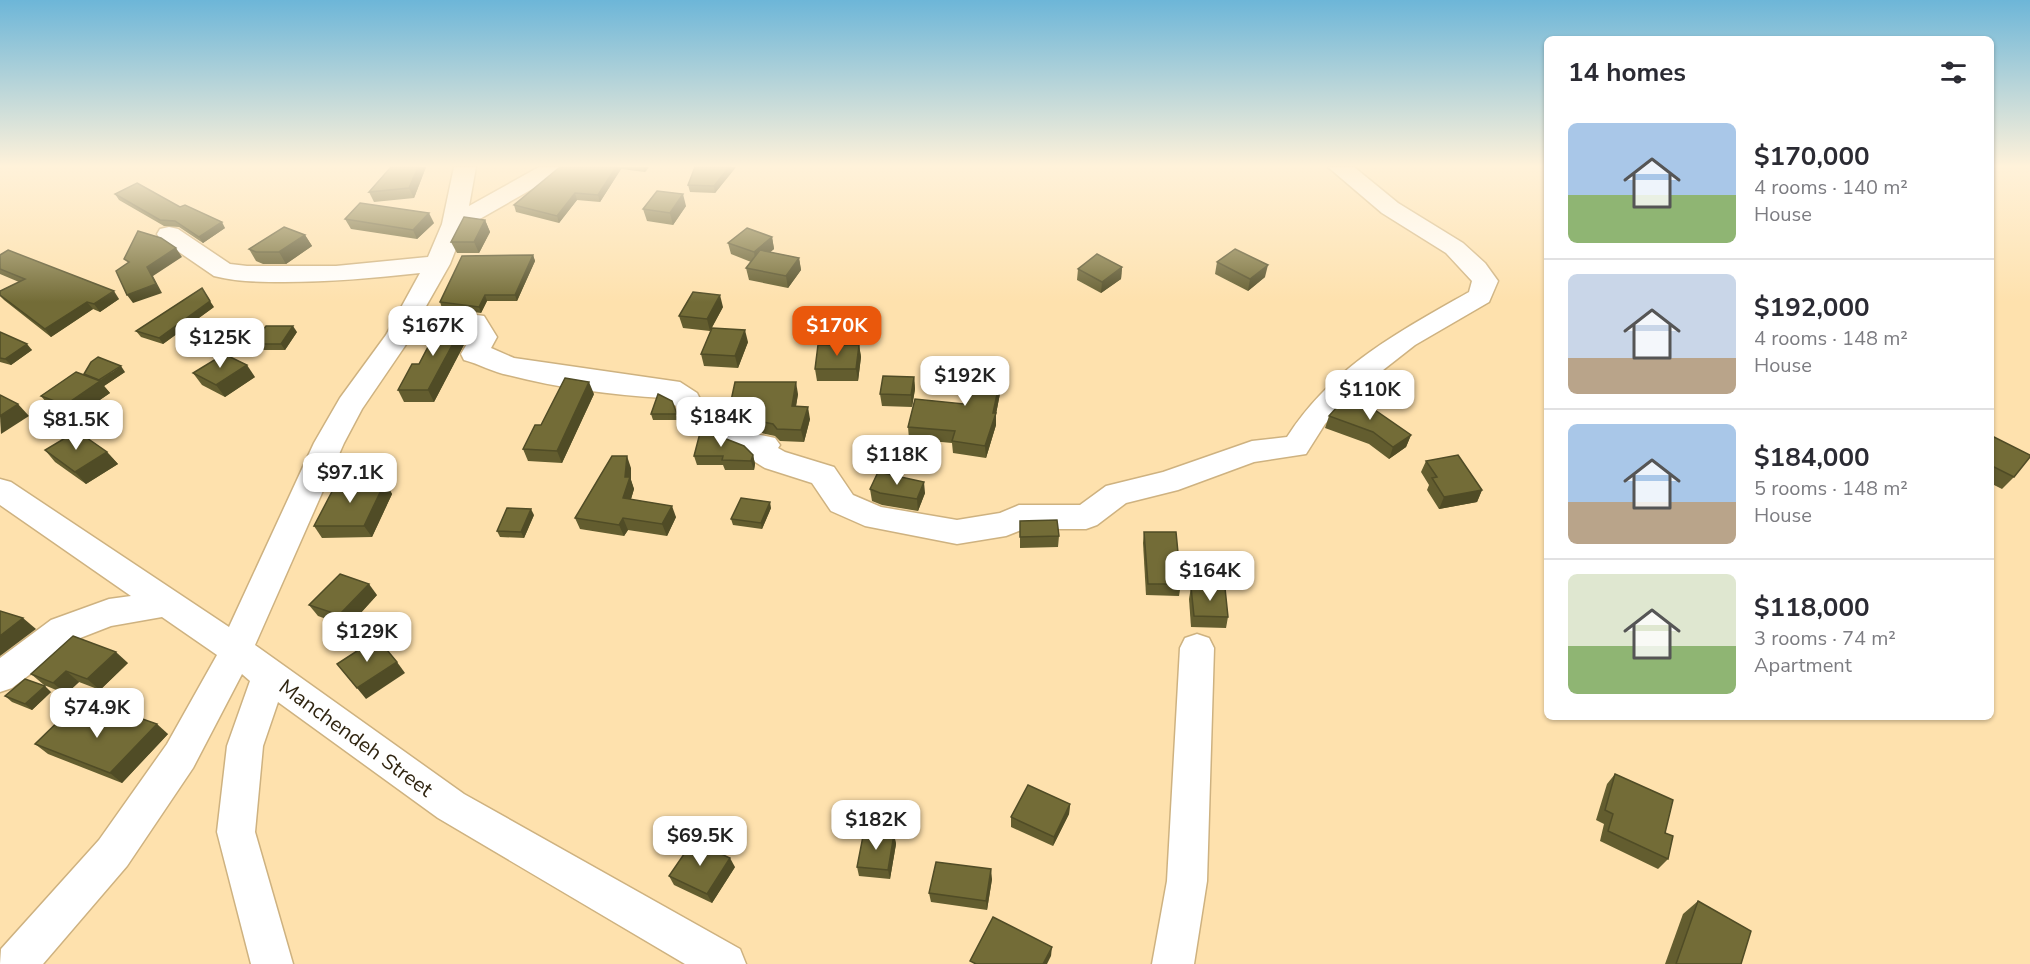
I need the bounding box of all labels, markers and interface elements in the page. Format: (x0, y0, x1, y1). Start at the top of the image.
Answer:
text: 14 homes (1568, 55, 1686, 90)
icon: filters (1937, 56, 1970, 89)
text: $170,000 (1754, 139, 1870, 174)
icon: home (1616, 147, 1688, 219)
text: 4 rooms · 140 m² (1754, 174, 1908, 201)
text: House (1754, 201, 1812, 228)
text: $192,000 (1754, 290, 1870, 325)
icon: home (1616, 298, 1688, 370)
pin: $167K (391, 306, 475, 357)
pin: $170K (795, 306, 879, 357)
text: $167K (402, 312, 464, 339)
text: $170K (806, 312, 868, 339)
pin: $125K (178, 318, 262, 369)
text: $125K (189, 324, 251, 351)
text: 4 rooms · 148 m² (1754, 325, 1908, 352)
text: House (1754, 352, 1812, 379)
pin: $192K (923, 356, 1007, 407)
text: $192K (934, 362, 996, 389)
pin: $110K (1328, 370, 1412, 421)
text: $110K (1339, 376, 1401, 403)
pin: $184K (679, 397, 763, 448)
pin: $81.5K (27, 400, 125, 451)
text: $184K (690, 403, 752, 430)
text: $81.5K (43, 406, 109, 433)
pin: $118K (855, 435, 939, 486)
text: $184,000 (1754, 440, 1870, 475)
text: $118K (866, 441, 928, 468)
icon: home (1616, 448, 1688, 520)
pin: $97.1K (301, 453, 399, 504)
text: $97.1K (317, 459, 383, 486)
text: 5 rooms · 148 m² (1754, 475, 1908, 502)
text: House (1754, 502, 1812, 529)
pin: $164K (1168, 551, 1252, 602)
text: $164K (1179, 557, 1241, 584)
text: $118,000 (1754, 590, 1870, 625)
icon: home (1616, 598, 1688, 670)
pin: $129K (325, 612, 409, 663)
text: $129K (336, 618, 398, 645)
text: 3 rooms · 74 m² (1754, 625, 1896, 652)
text: Apartment (1754, 652, 1852, 679)
street label: Manchendeh Street (273, 673, 439, 804)
pin: $74.9K (48, 688, 146, 739)
text: $74.9K (64, 694, 130, 721)
pin: $182K (834, 800, 918, 851)
text: $182K (845, 806, 907, 833)
pin: $69.5K (651, 816, 749, 867)
text: $69.5K (667, 822, 733, 849)

